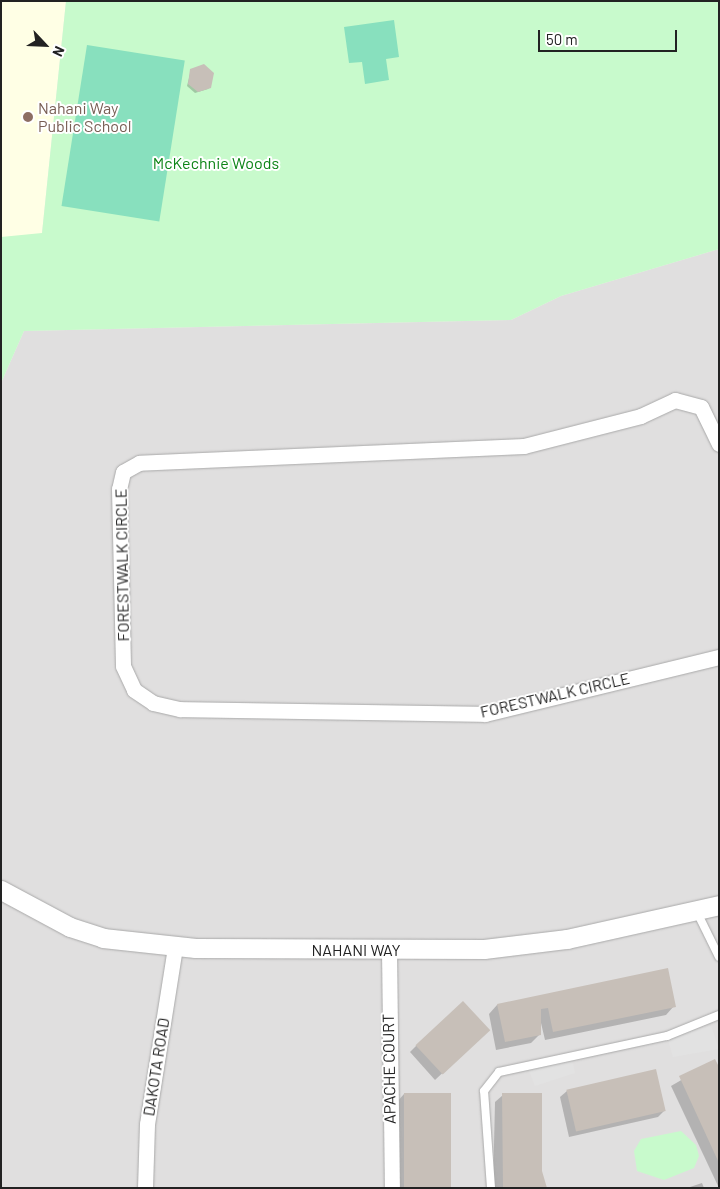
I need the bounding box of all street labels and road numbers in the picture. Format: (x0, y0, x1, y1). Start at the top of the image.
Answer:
street label: FORESTWALK CIRCLE (111, 488, 133, 642)
street label: FORESTWALK CIRCLE (478, 668, 632, 722)
street label: NAHANI WAY (311, 940, 401, 960)
street label: APACHE COURT (378, 1014, 400, 1124)
street label: DAKOTA ROAD (139, 1017, 173, 1117)

